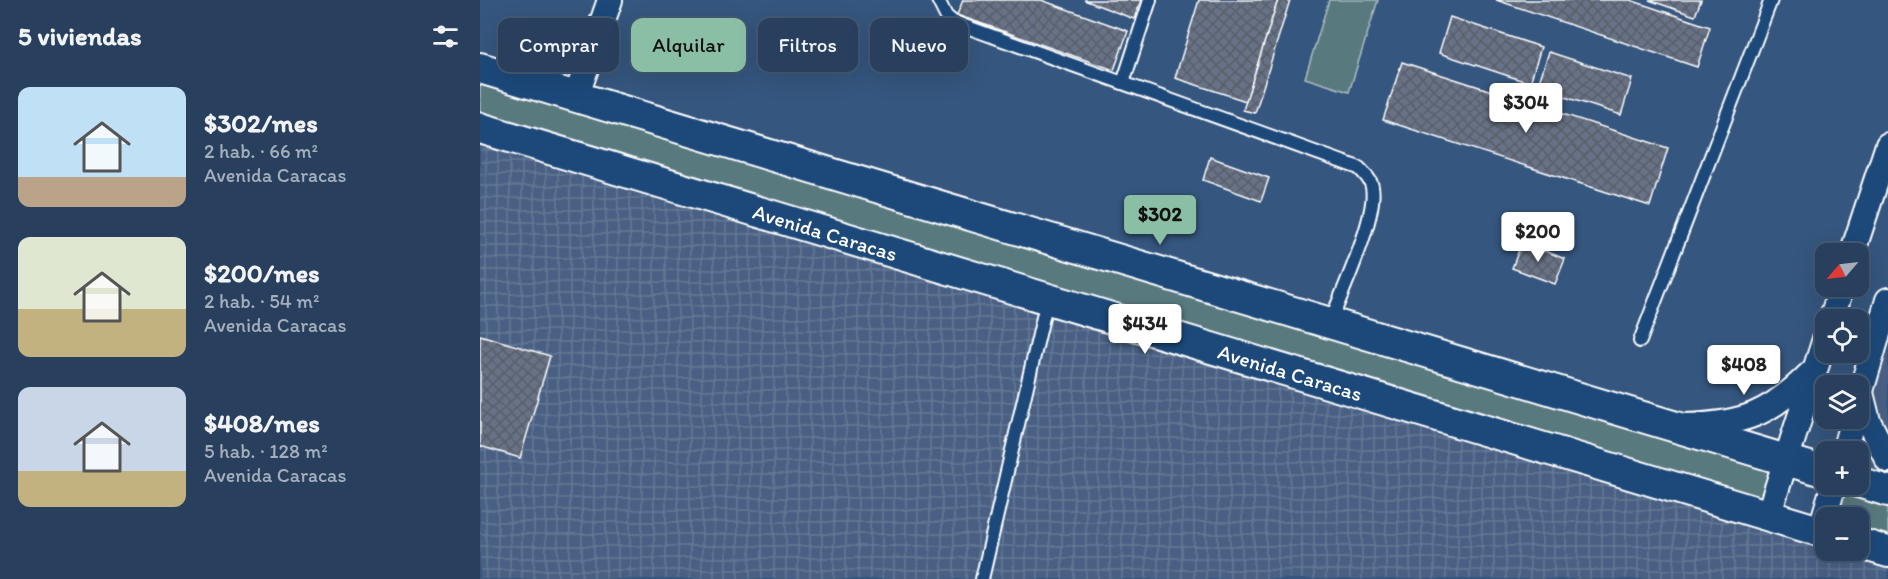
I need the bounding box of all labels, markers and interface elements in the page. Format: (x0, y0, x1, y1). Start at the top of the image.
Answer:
chip: Comprar (498, 18, 619, 72)
chip: Alquilar (631, 18, 746, 72)
chip: Filtros (758, 18, 858, 72)
chip: Nuevo (870, 18, 968, 72)
text: 5 viviendas (18, 20, 142, 52)
icon: filters (429, 20, 462, 53)
pin: $304 (1490, 83, 1562, 134)
text: $304 (1503, 90, 1549, 114)
text: $302/mes (204, 107, 318, 139)
icon: home (66, 111, 138, 183)
text: 2 hab. · 66 m² (204, 139, 318, 163)
text: Avenida Caracas (204, 163, 346, 187)
pin: $302 (1124, 195, 1196, 246)
street label: Avenida Caracas (750, 199, 900, 266)
text: $302 (1138, 202, 1182, 226)
pin: $200 (1502, 212, 1574, 263)
text: $200 (1515, 219, 1561, 243)
north arrow (1815, 243, 1869, 297)
map controls (1815, 243, 1869, 561)
text: $200/mes (204, 257, 320, 289)
icon: home (66, 261, 138, 333)
text: 2 hab. · 54 m² (204, 289, 319, 313)
pin: $434 (1109, 304, 1181, 355)
button: locate (1815, 309, 1869, 363)
text: $434 (1122, 311, 1168, 335)
text: Avenida Caracas (204, 313, 346, 337)
street label: Avenida Caracas (1215, 339, 1365, 406)
pin: $408 (1708, 345, 1780, 396)
text: $408 (1721, 352, 1767, 376)
button: layers (1815, 375, 1869, 429)
text: $408/mes (204, 407, 320, 439)
icon: home (66, 411, 138, 483)
text: 5 hab. · 128 m² (204, 439, 328, 463)
button: + (1815, 441, 1869, 495)
text: Avenida Caracas (204, 463, 346, 487)
button: − (1815, 507, 1869, 561)

